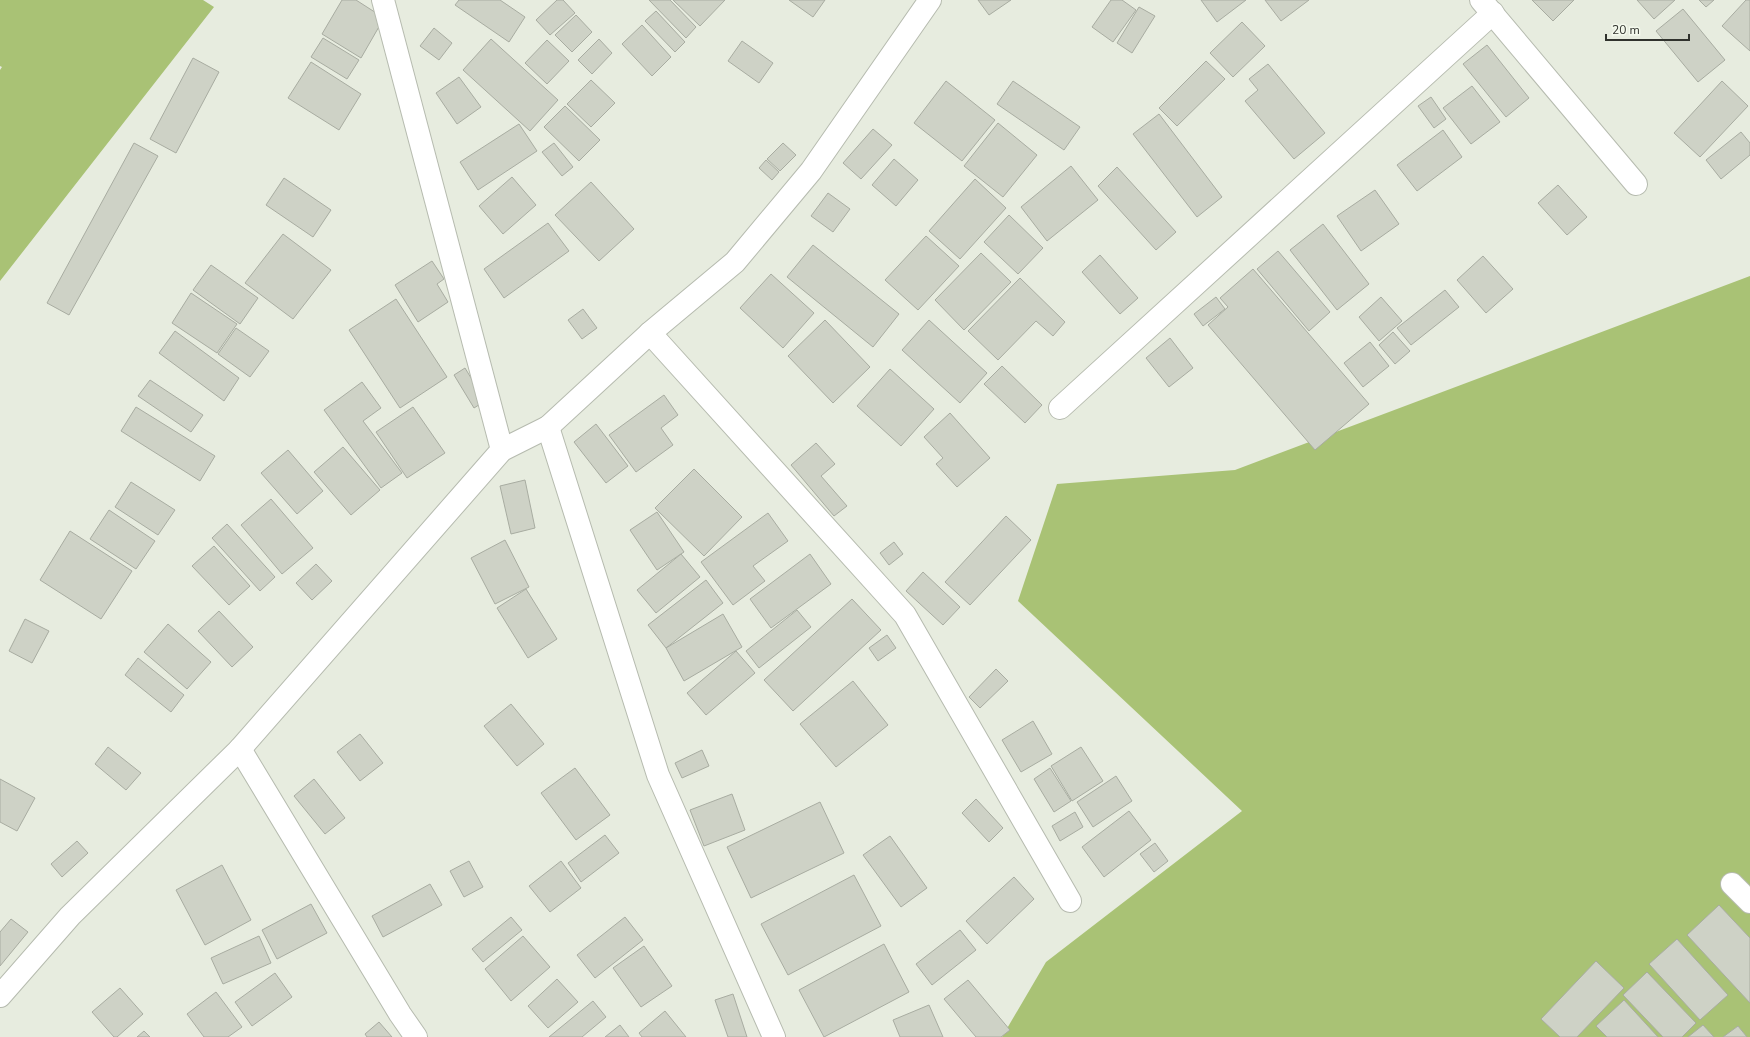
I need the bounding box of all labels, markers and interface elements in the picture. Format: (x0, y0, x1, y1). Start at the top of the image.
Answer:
scale bar (1606, 16, 1689, 42)
text: 20 m (1612, 22, 1640, 38)

